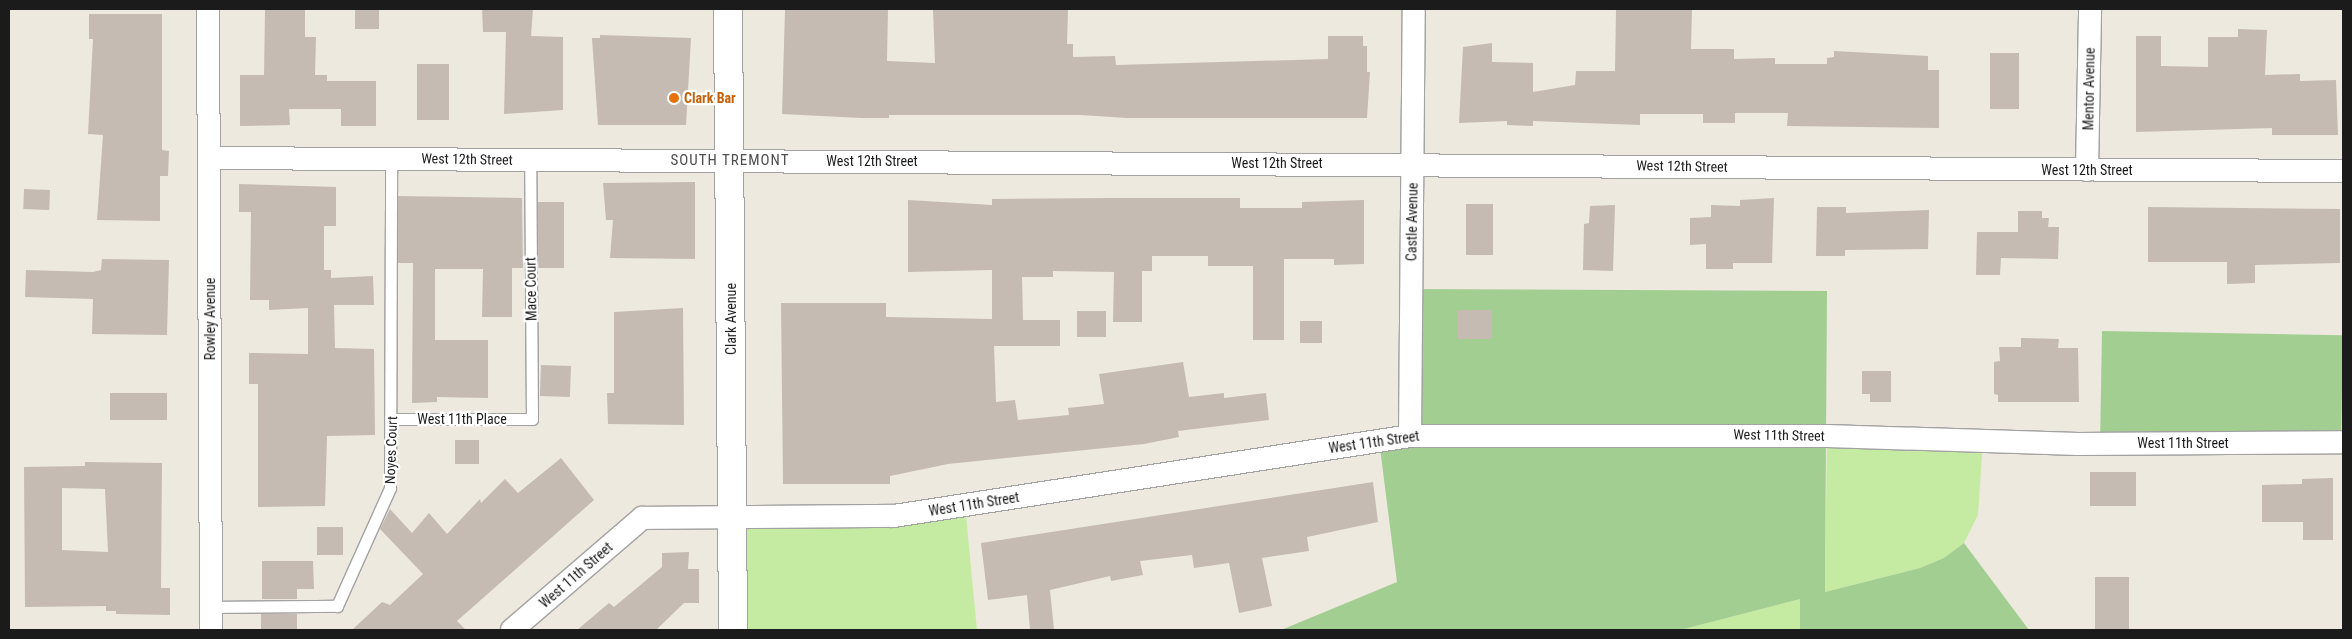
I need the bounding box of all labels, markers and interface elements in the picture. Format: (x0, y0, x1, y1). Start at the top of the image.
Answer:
street label: Mentor Avenue (2080, 47, 2098, 131)
place label: Clark Bar (684, 90, 736, 106)
marker: Clark Bar (668, 92, 680, 104)
street label: West 12th Street (421, 150, 513, 168)
district label: SOUTH TREMONT (669, 152, 791, 170)
street label: West 12th Street (826, 153, 918, 169)
street label: West 12th Street (1231, 155, 1323, 171)
street label: West 12th Street (1636, 157, 1728, 175)
street label: West 12th Street (2041, 162, 2133, 178)
street label: Castle Avenue (1403, 183, 1421, 261)
street label: Mace Court (522, 257, 540, 321)
street label: Rowley Avenue (202, 278, 218, 360)
street label: Clark Avenue (723, 283, 739, 355)
street label: West 11th Place (417, 411, 507, 427)
street label: Noyes Court (381, 416, 401, 484)
street label: West 11th Street (1733, 426, 1825, 444)
street label: West 11th Street (1328, 427, 1420, 457)
street label: West 11th Street (2137, 435, 2229, 451)
street label: West 11th Street (927, 489, 1021, 519)
street label: West 11th Street (536, 539, 616, 611)

